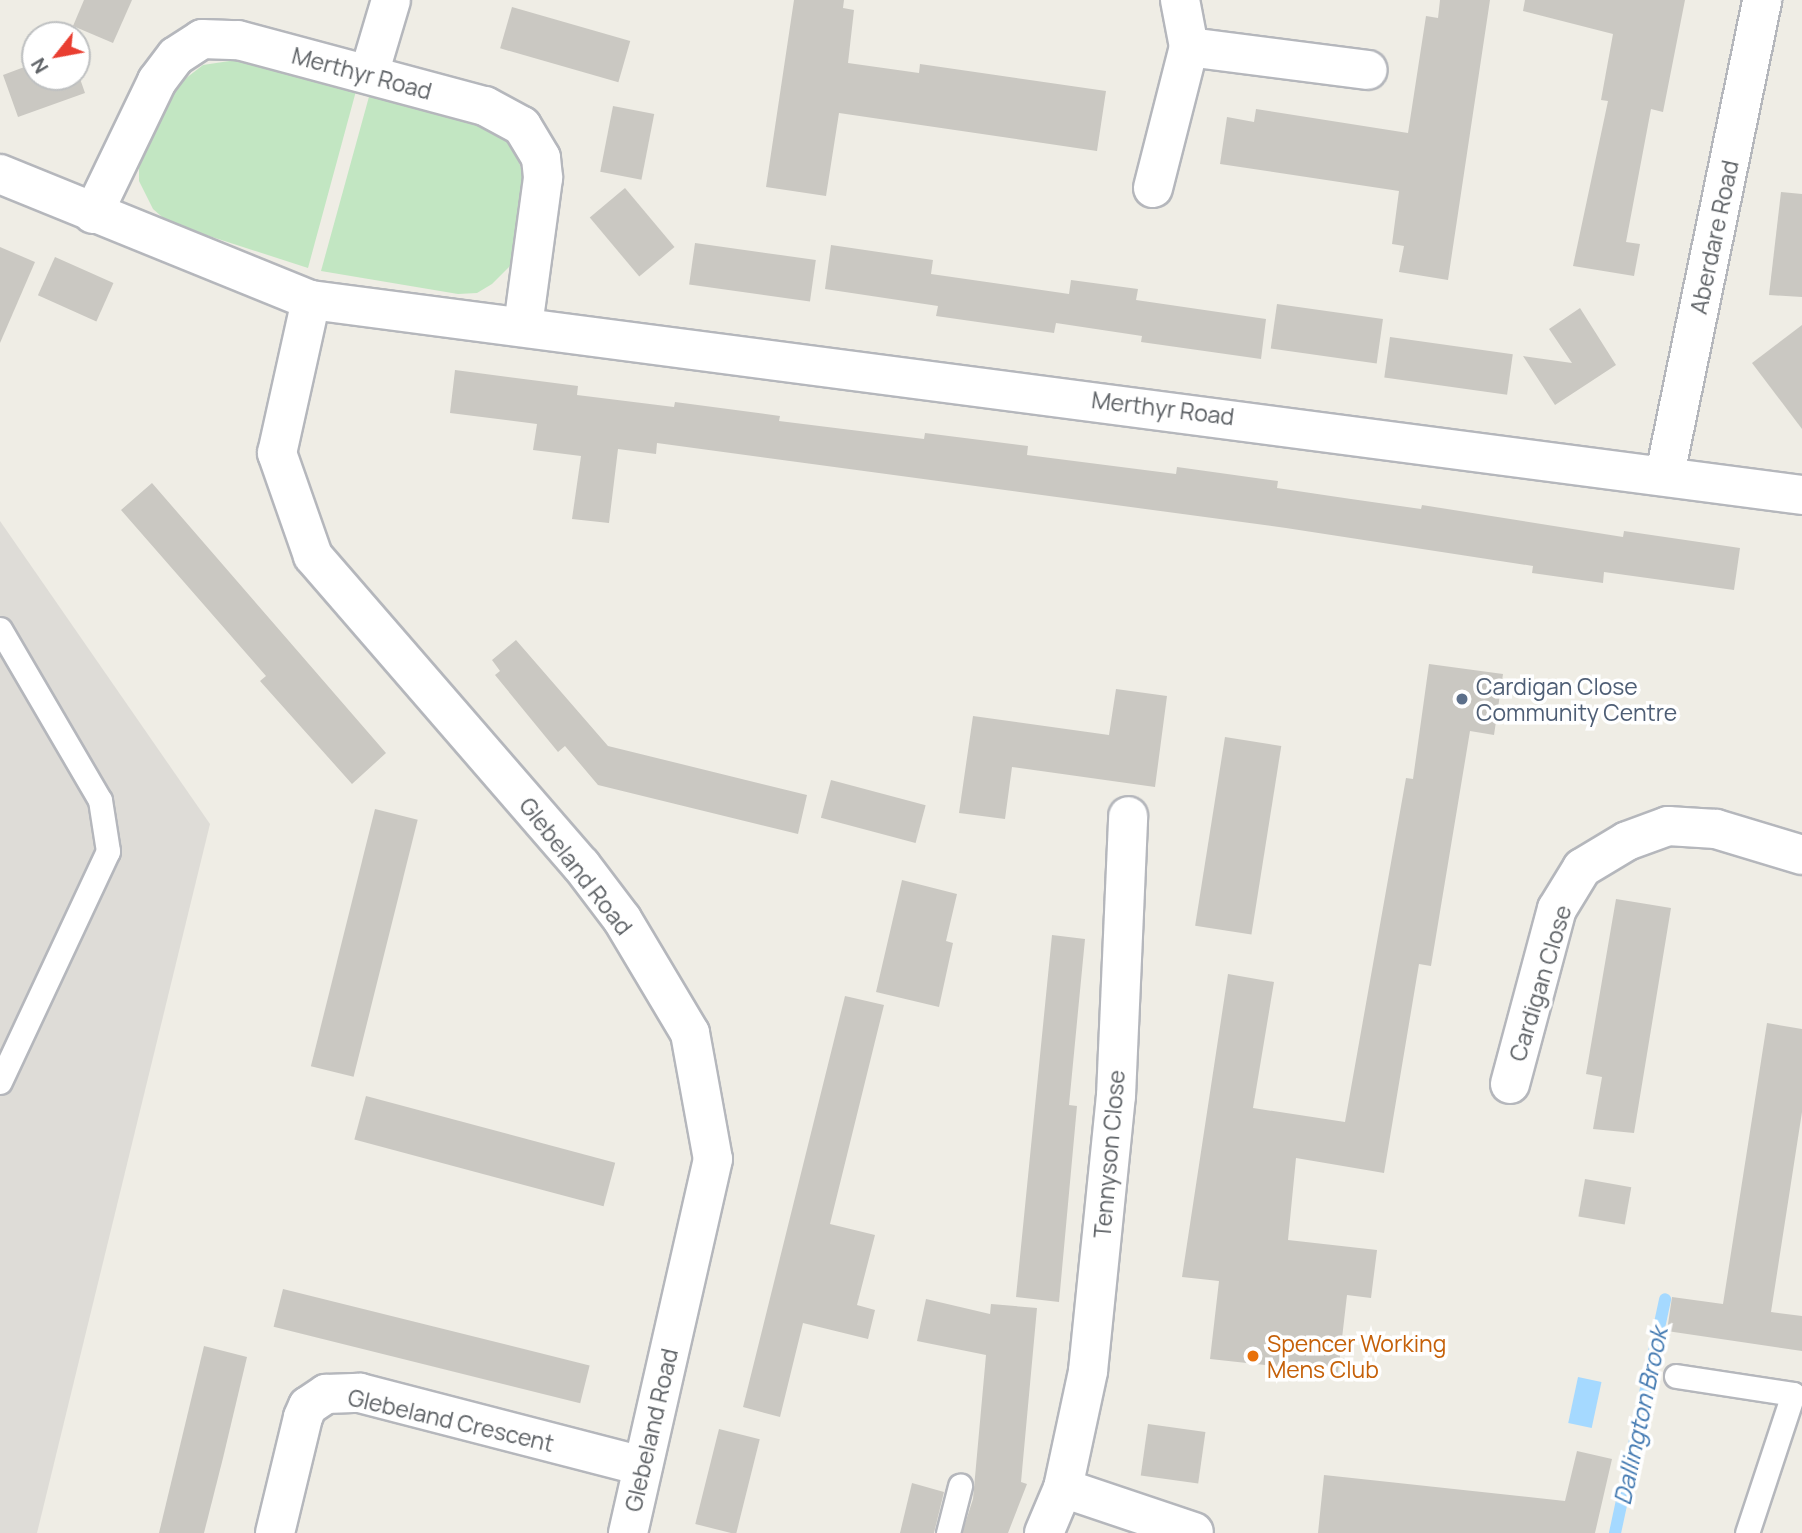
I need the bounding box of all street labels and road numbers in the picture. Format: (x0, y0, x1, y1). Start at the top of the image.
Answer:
street label: Merthyr Road (289, 41, 435, 105)
street label: Aberdare Road (1684, 157, 1744, 317)
street label: Merthyr Road (1090, 386, 1236, 430)
street label: Glebeland Road (514, 792, 638, 940)
street label: Cardigan Close (1503, 902, 1577, 1064)
street label: Tennyson Close (1088, 1069, 1130, 1239)
street label: Glebeland Road (619, 1346, 683, 1514)
street label: Glebeland Crescent (345, 1383, 557, 1457)

